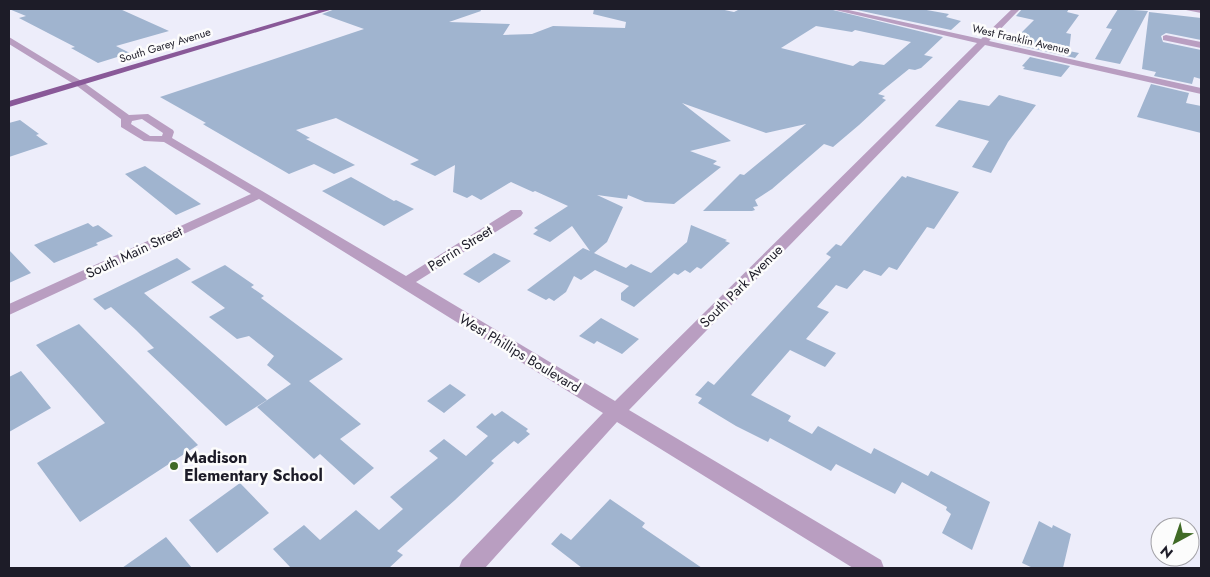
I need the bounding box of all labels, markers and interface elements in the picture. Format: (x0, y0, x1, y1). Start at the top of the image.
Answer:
street label: West Franklin Avenue (971, 20, 1072, 58)
street label: South Garey Avenue (117, 23, 213, 67)
street label: Perrin Street (424, 220, 497, 276)
street label: South Main Street (83, 221, 186, 283)
street label: South Park Avenue (695, 240, 787, 332)
street label: West Phillips Boulevard (456, 309, 584, 397)
place label: Madison Elementary School (184, 446, 323, 487)
marker: Madison Elementary School (168, 460, 180, 472)
north arrow (1150, 517, 1200, 567)
text: N (1156, 541, 1177, 563)

